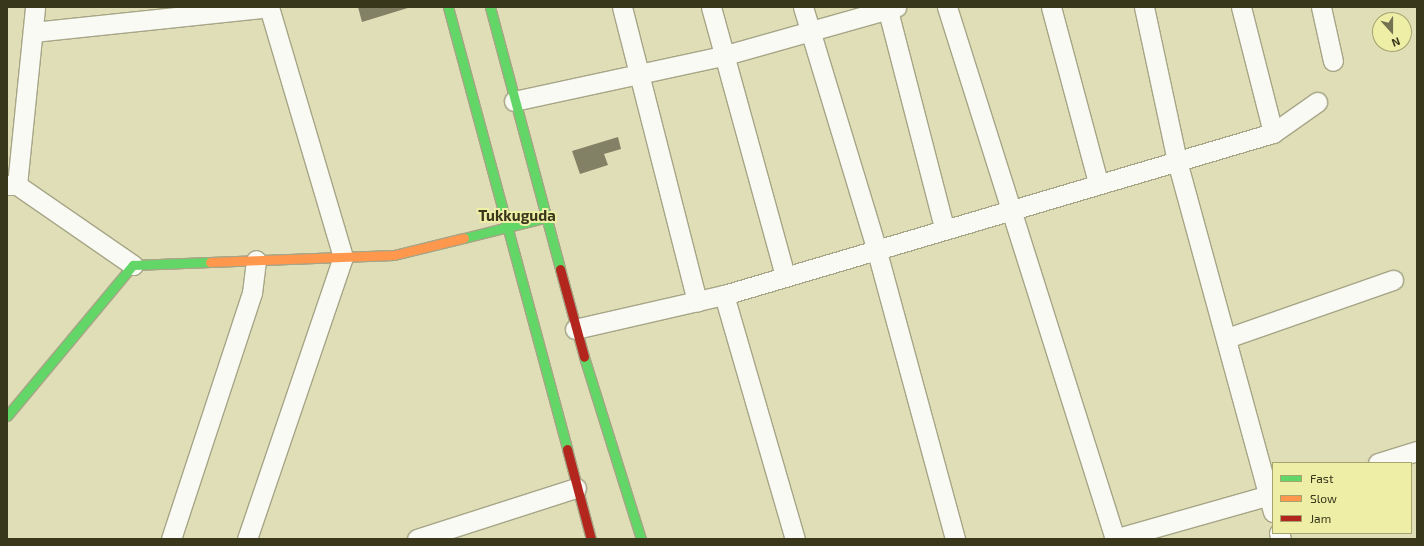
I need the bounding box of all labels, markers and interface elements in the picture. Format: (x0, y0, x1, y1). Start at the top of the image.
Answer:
north arrow (1372, 12, 1412, 52)
text: N (1390, 35, 1402, 50)
district label: Tukkuguda (478, 207, 556, 225)
legend (1272, 462, 1412, 534)
text: Fast (1310, 471, 1333, 485)
text: Slow (1310, 491, 1337, 505)
text: Jam (1310, 511, 1331, 525)

